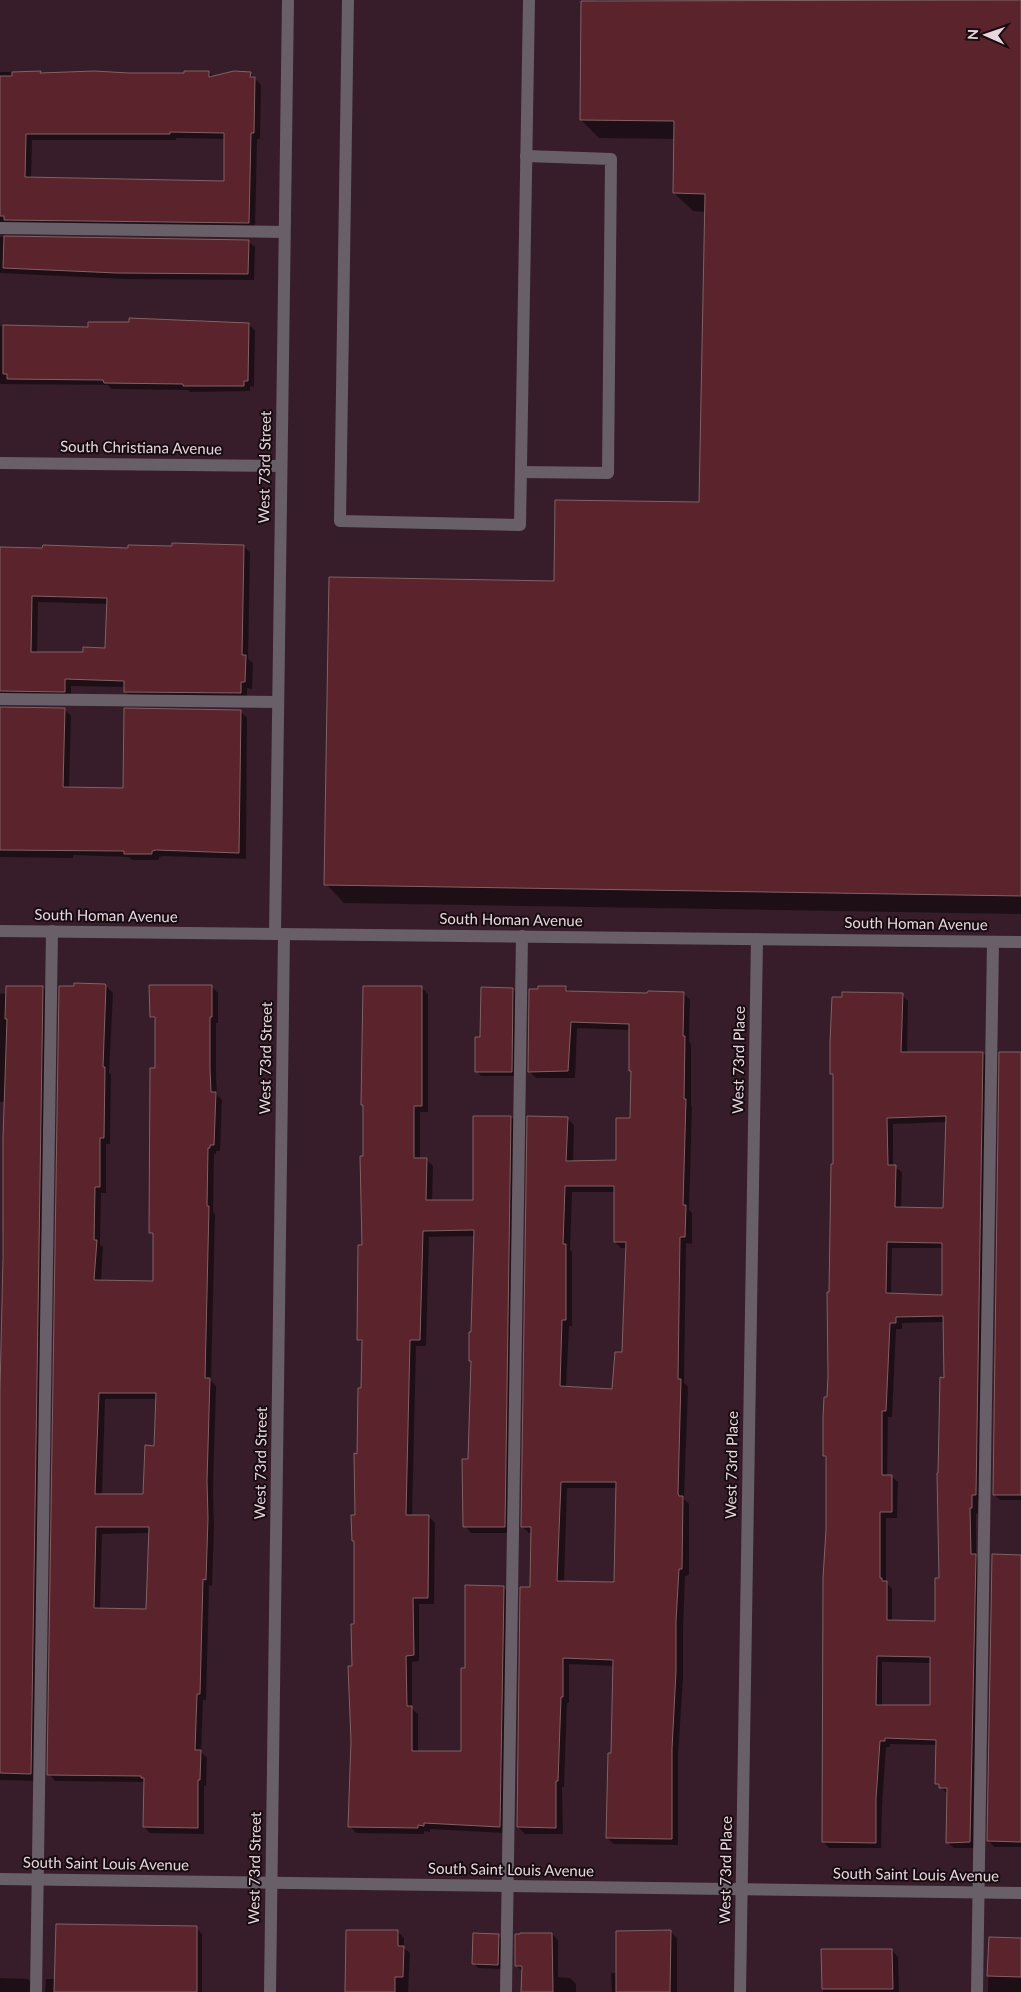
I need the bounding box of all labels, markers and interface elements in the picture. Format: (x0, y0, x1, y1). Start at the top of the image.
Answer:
north arrow (961, 10, 1011, 60)
text: N (964, 29, 981, 40)
street label: West 73rd Street (254, 410, 274, 523)
street label: South Christiana Avenue (60, 437, 222, 457)
street label: South Homan Avenue (34, 905, 178, 925)
street label: South Homan Avenue (439, 909, 583, 929)
street label: South Homan Avenue (844, 913, 988, 933)
street label: West 73rd Street (255, 1001, 275, 1114)
street label: West 73rd Place (728, 1006, 748, 1114)
street label: West 73rd Street (250, 1406, 270, 1519)
street label: West 73rd Place (721, 1411, 741, 1519)
street label: West 73rd Street (244, 1811, 264, 1924)
street label: West 73rd Place (715, 1816, 735, 1924)
street label: South Saint Louis Avenue (23, 1853, 189, 1873)
street label: South Saint Louis Avenue (428, 1859, 594, 1879)
street label: South Saint Louis Avenue (833, 1864, 999, 1884)

